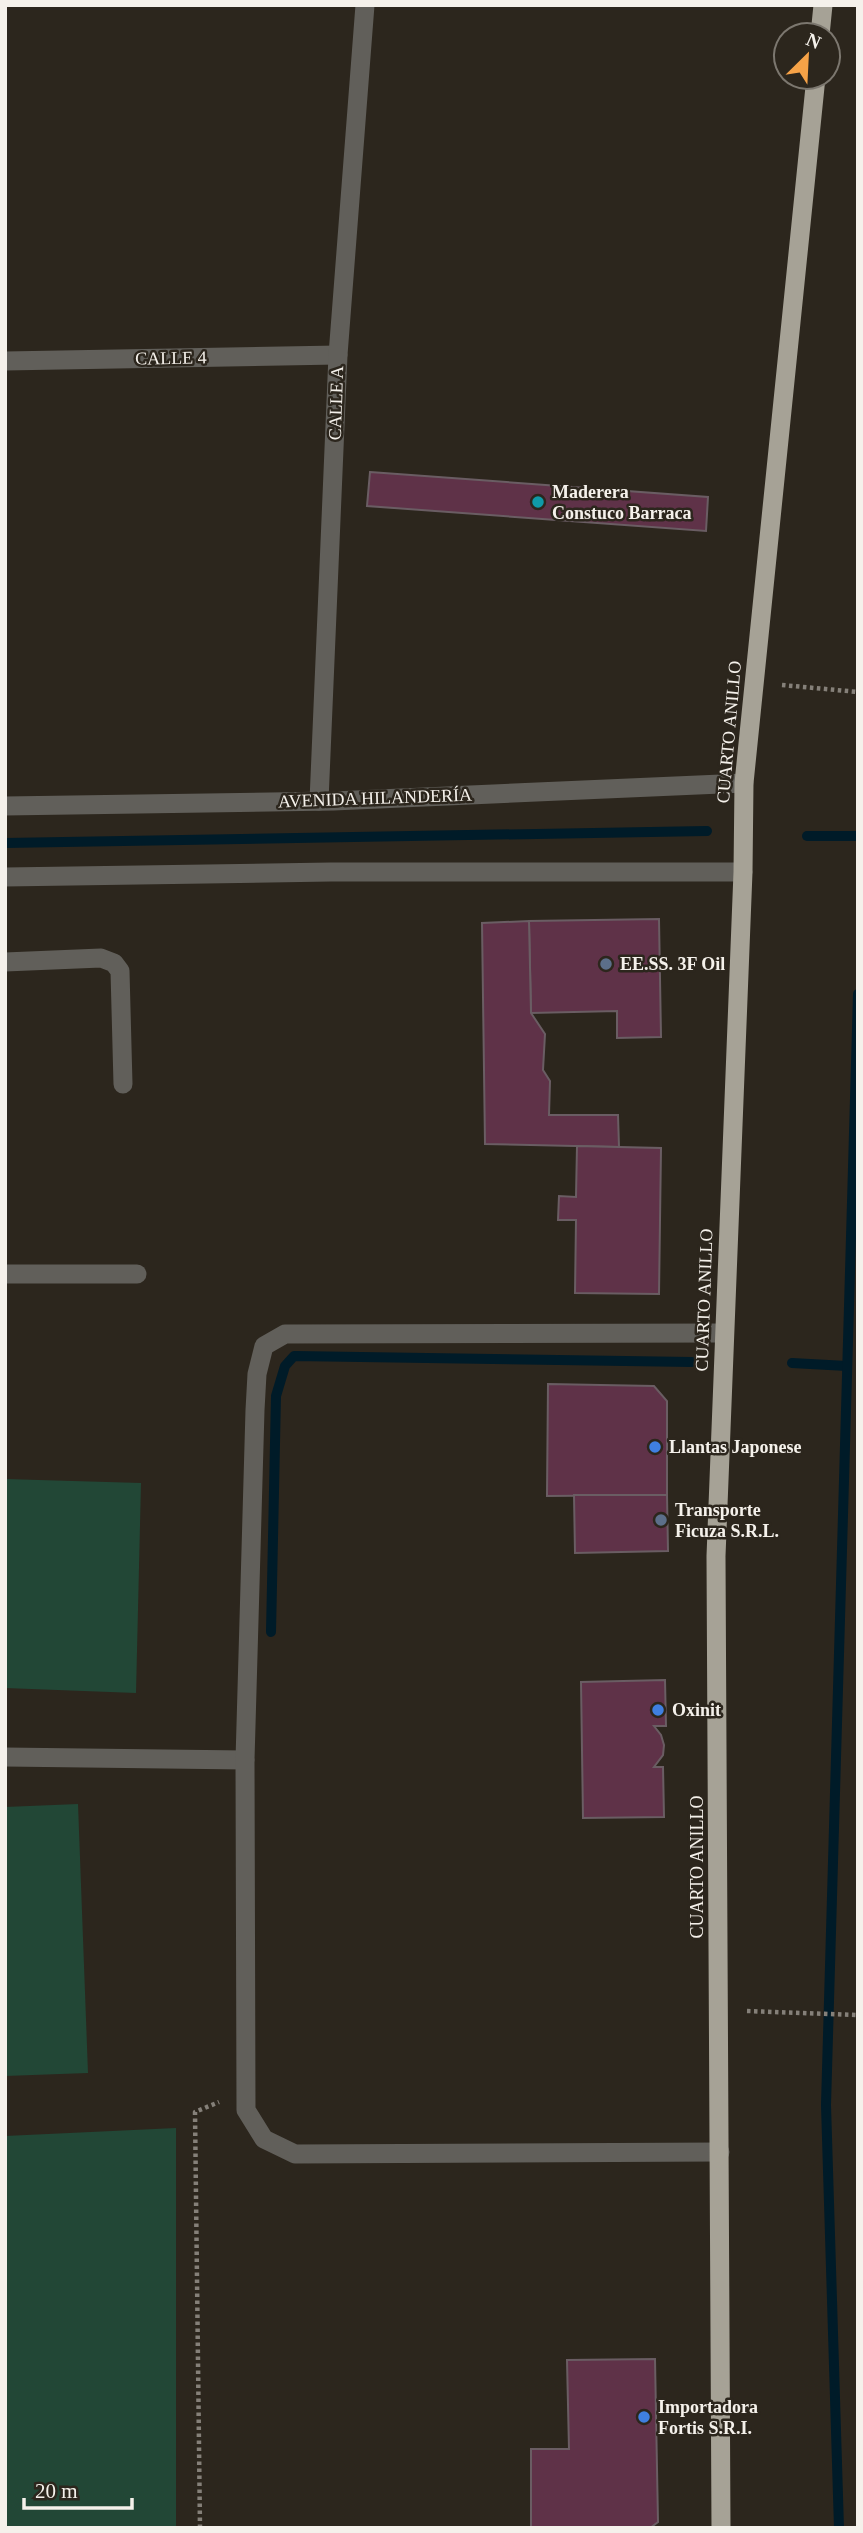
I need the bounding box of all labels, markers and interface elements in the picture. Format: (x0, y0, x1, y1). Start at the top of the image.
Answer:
north arrow (772, 21, 842, 91)
text: N (803, 29, 824, 53)
street label: CALLE 4 (135, 347, 207, 369)
street label: CALLE A (325, 365, 347, 441)
place label: Maderera Constuco Barraca (552, 482, 691, 523)
marker: Maderera Constuco Barraca (530, 494, 546, 510)
street label: CUARTO ANILLO (713, 660, 745, 804)
street label: AVENIDA HILANDERÍA (278, 784, 472, 811)
place label: EE.SS. 3F Oil (620, 954, 725, 974)
marker: EE.SS. 3F Oil (598, 956, 614, 972)
street label: CUARTO ANILLO (692, 1228, 716, 1372)
place label: Llantas Japonese (669, 1437, 802, 1457)
marker: Llantas Japonese (647, 1439, 663, 1455)
place label: Transporte Ficuza S.R.L. (675, 1500, 779, 1541)
marker: Transporte Ficuza S.R.L. (653, 1512, 669, 1528)
place label: Oxinit (672, 1700, 721, 1720)
marker: Oxinit (650, 1702, 666, 1718)
street label: CUARTO ANILLO (687, 1795, 707, 1939)
place label: Importadora Fortis S.R.I. (658, 2397, 758, 2438)
marker: Importadora Fortis S.R.I. (636, 2409, 652, 2425)
scale bar (24, 2466, 133, 2510)
text: 20 m (35, 2479, 78, 2503)

